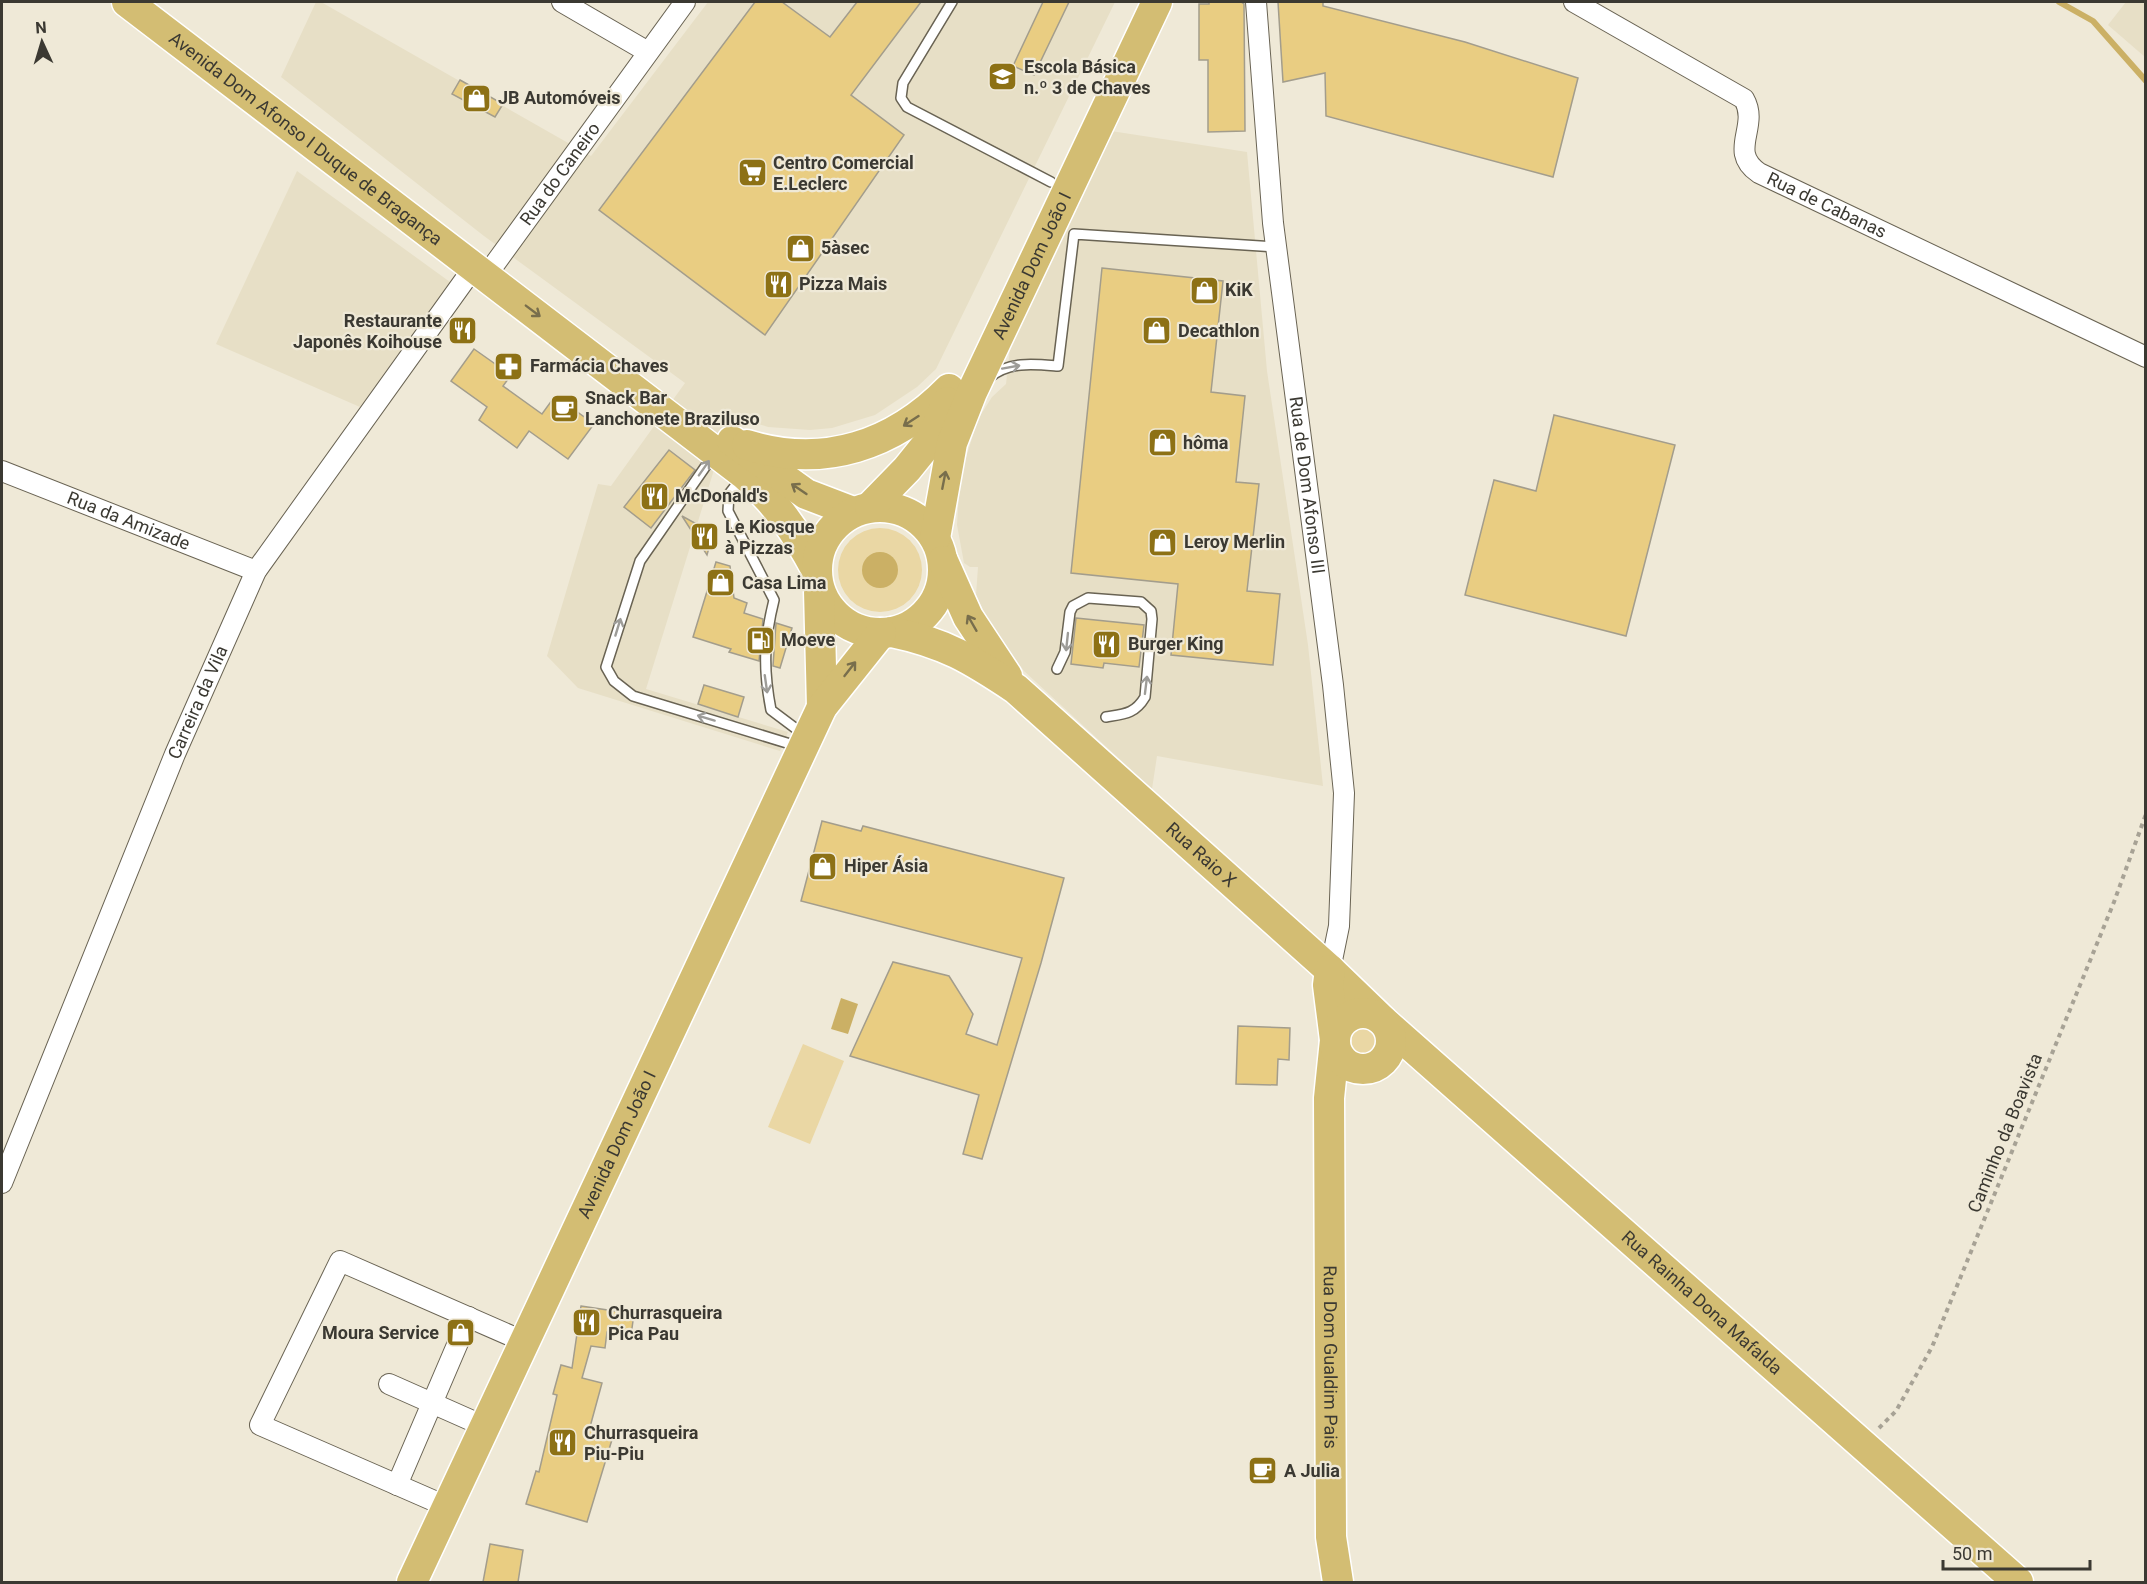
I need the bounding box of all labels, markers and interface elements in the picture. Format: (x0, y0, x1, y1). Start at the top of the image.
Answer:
north arrow (12, 12, 72, 72)
text: N (35, 18, 47, 37)
street label: Avenida Dom Afonso I Duque de Bragança (165, 27, 447, 249)
place label: Escola Básica n.º 3 de Chaves (1024, 56, 1150, 98)
school or university icon: Escola Básica n.º 3 de Chaves (987, 61, 1019, 93)
shop icon: JB Automóveis (461, 82, 493, 114)
place label: JB Automóveis (498, 87, 620, 108)
street label: Rua do Caneiro (515, 118, 604, 229)
place label: Centro Comercial E.Leclerc (773, 152, 914, 194)
supermarket icon: Centro Comercial E.Leclerc (736, 157, 768, 189)
street label: Rua de Cabanas (1764, 167, 1890, 242)
street label: Avenida Dom João I (988, 189, 1075, 342)
shop icon: 5àsec (784, 232, 816, 264)
place label: 5àsec (821, 237, 869, 258)
restaurant icon: Pizza Mais (762, 268, 794, 300)
place label: Pizza Mais (799, 273, 887, 294)
shop icon: KiK (1188, 274, 1220, 306)
place label: KiK (1225, 279, 1253, 300)
one-way arrow (524, 305, 540, 318)
place label: Restaurante Japonês Koihouse (293, 310, 442, 352)
restaurant icon: Restaurante Japonês Koihouse (447, 315, 479, 347)
shop icon: Decathlon (1141, 315, 1173, 347)
place label: Decathlon (1178, 320, 1260, 341)
pharmacy icon: Farmácia Chaves (493, 350, 525, 382)
place label: Farmácia Chaves (530, 355, 669, 376)
one-way arrow (1001, 361, 1020, 372)
place label: Snack Bar Lanchonete Braziluso (585, 387, 760, 429)
cafe icon: Snack Bar Lanchonete Braziluso (548, 392, 580, 424)
street label: Rua de Dom Afonso III (1286, 395, 1329, 575)
one-way arrow (902, 415, 919, 428)
shop icon: hôma (1146, 427, 1178, 459)
place label: hôma (1183, 432, 1229, 453)
one-way arrow (698, 461, 710, 477)
one-way arrow (939, 471, 950, 490)
restaurant icon: McDonald's (638, 480, 670, 512)
one-way arrow (792, 483, 808, 495)
place label: McDonald's (675, 485, 768, 506)
street label: Rua da Amizade (64, 487, 193, 554)
place label: Le Kiosque à Pizzas (725, 516, 815, 558)
restaurant icon: Le Kiosque à Pizzas (688, 521, 720, 553)
shop icon: Leroy Merlin (1147, 526, 1179, 558)
place label: Leroy Merlin (1184, 531, 1285, 552)
shop icon: Casa Lima (705, 567, 737, 599)
place label: Casa Lima (742, 572, 827, 593)
one-way arrow (965, 614, 977, 631)
one-way arrow (613, 618, 624, 637)
fuel station icon: Moeve (744, 624, 776, 656)
restaurant icon: Burger King (1091, 628, 1123, 660)
place label: Moeve (781, 629, 836, 650)
one-way arrow (1061, 631, 1072, 651)
place label: Burger King (1128, 633, 1224, 654)
street label: Carreira da Vila (163, 642, 232, 762)
one-way arrow (844, 662, 857, 678)
one-way arrow (761, 673, 772, 693)
one-way arrow (1141, 676, 1152, 696)
one-way arrow (697, 712, 716, 723)
street label: Rua Raio X (1162, 818, 1241, 891)
shop icon: Hiper Ásia (807, 850, 839, 882)
place label: Hiper Ásia (844, 855, 928, 876)
street label: Caminho da Boavista (1963, 1050, 2046, 1215)
street label: Avenida Dom João I (573, 1067, 660, 1221)
street label: Rua Rainha Dona Mafalda (1618, 1226, 1787, 1379)
street label: Rua Dom Gualdim Pais (1320, 1265, 1342, 1449)
place label: Churrasqueira Pica Pau (608, 1302, 723, 1344)
restaurant icon: Churrasqueira Pica Pau (571, 1307, 603, 1339)
shop icon: Moura Service (444, 1317, 476, 1349)
place label: Moura Service (322, 1322, 439, 1343)
place label: Churrasqueira Piu-Piu (584, 1422, 699, 1464)
restaurant icon: Churrasqueira Piu-Piu (547, 1427, 579, 1459)
cafe icon: A Julia (1247, 1455, 1279, 1487)
place label: A Julia (1284, 1460, 1340, 1481)
scale bar (1943, 1533, 2090, 1571)
text: 50 m (1952, 1543, 1992, 1564)

